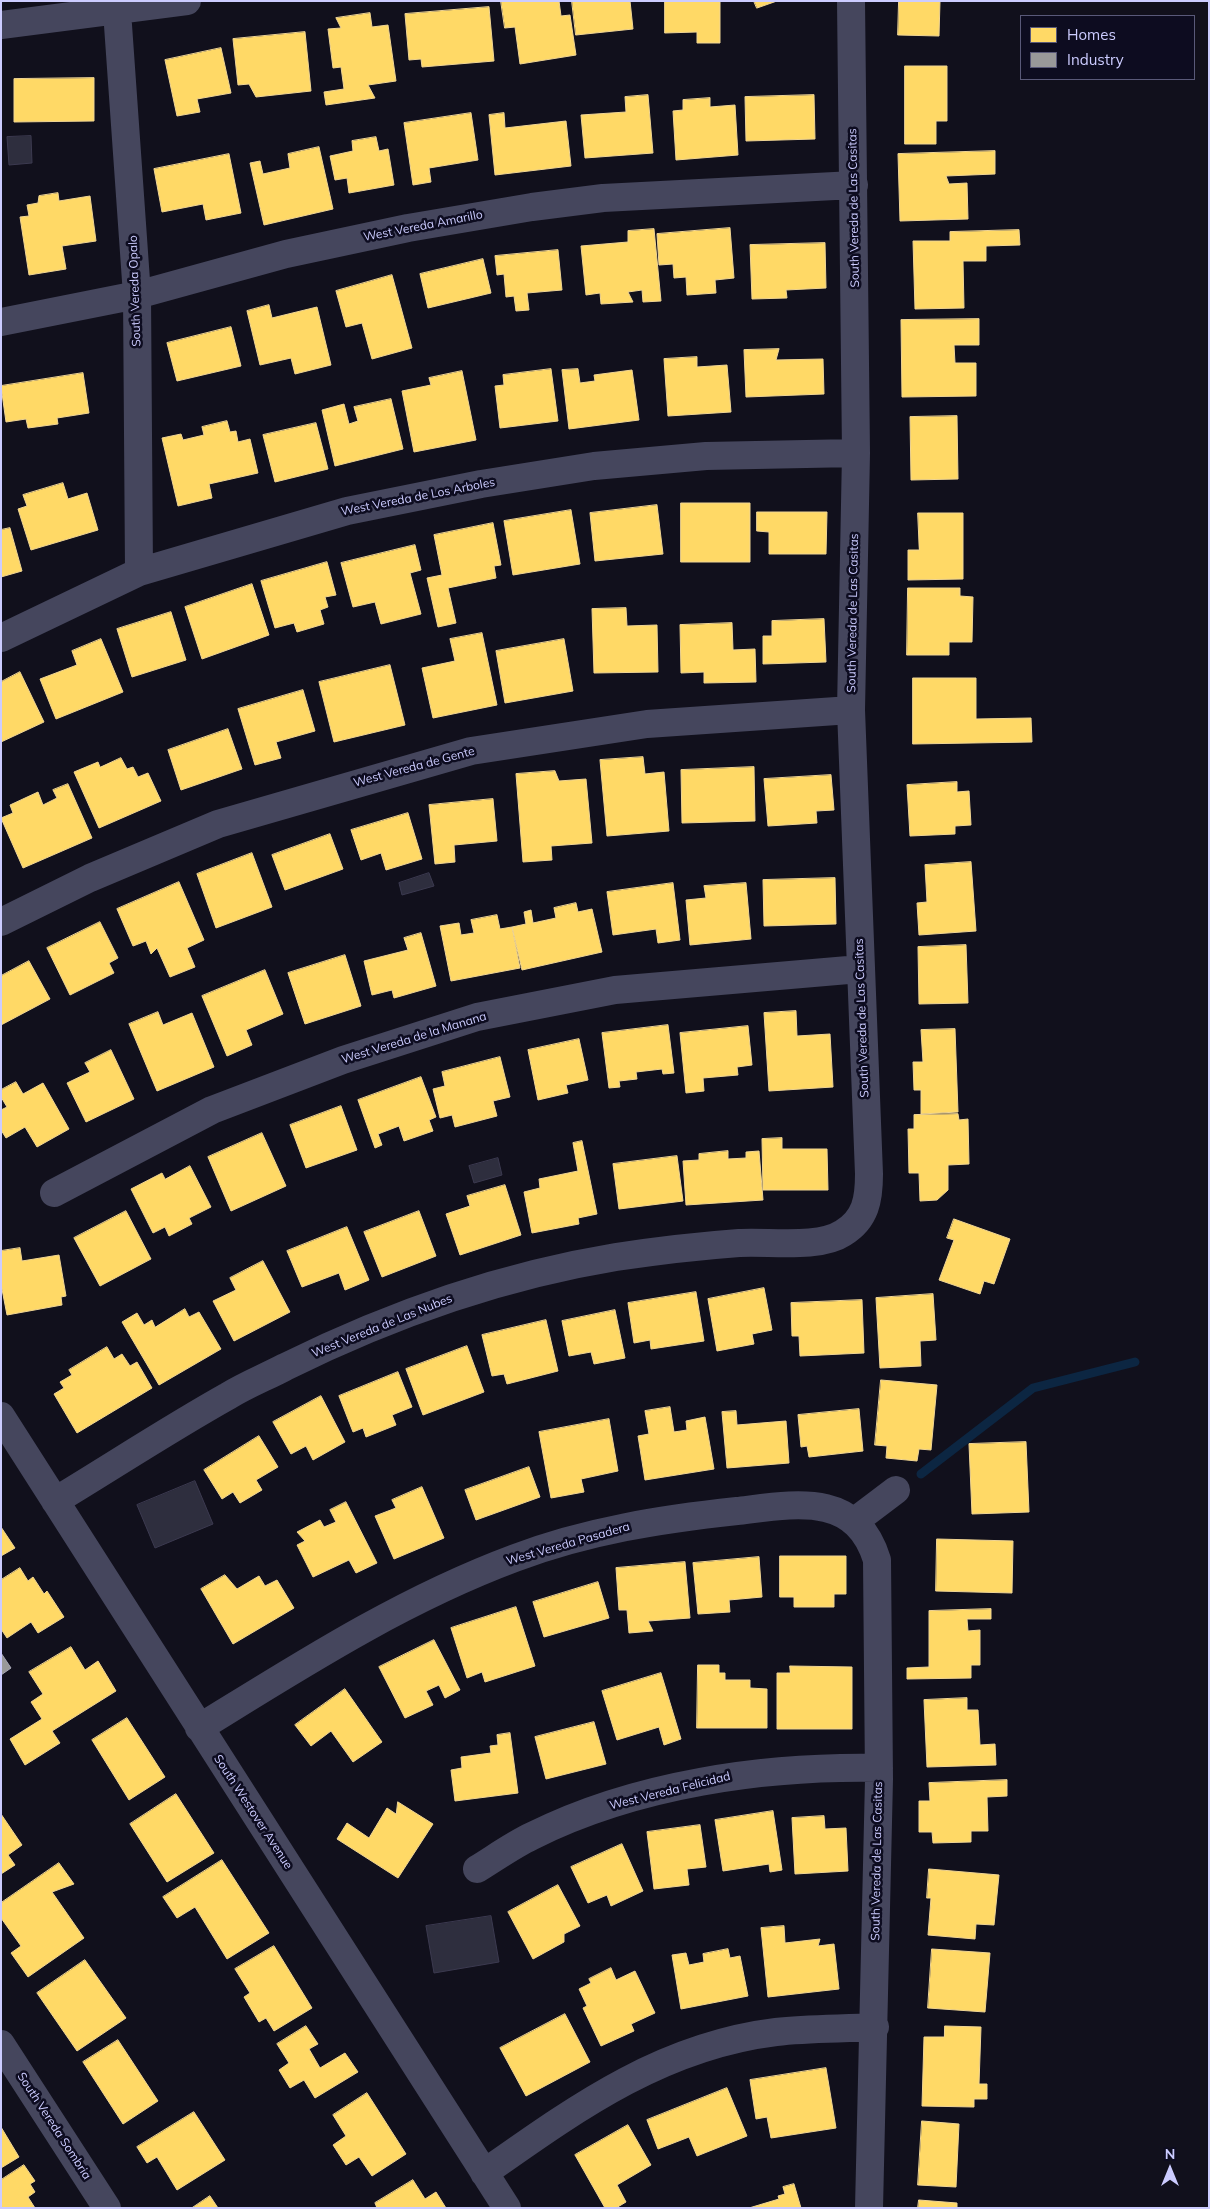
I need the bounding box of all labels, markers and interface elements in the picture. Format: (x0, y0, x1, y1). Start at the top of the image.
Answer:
legend (1020, 15, 1195, 80)
text: Homes (1067, 25, 1116, 44)
text: Industry (1067, 50, 1124, 69)
street label: South Vereda de Las Casitas (845, 128, 863, 288)
street label: West Vereda Amarillo (362, 207, 484, 245)
street label: South Vereda Opalo (126, 235, 144, 347)
street label: West Vereda de Los Arboles (340, 475, 496, 519)
street label: South Vereda de Las Casitas (844, 533, 862, 693)
street label: West Vereda de Gente (352, 744, 476, 790)
street label: South Vereda de Las Casitas (852, 938, 872, 1098)
street label: West Vereda de la Manana (340, 1009, 488, 1067)
street label: West Vereda de Las Nubes (310, 1291, 454, 1361)
street label: West Vereda Pasadera (504, 1519, 632, 1569)
street label: South Westover Avenue (211, 1752, 295, 1872)
street label: West Vereda Felicidad (608, 1769, 732, 1813)
street label: South Vereda de Las Casitas (868, 1781, 886, 1941)
street label: South Vereda Sombria (14, 2070, 94, 2182)
north arrow (1145, 2144, 1195, 2194)
text: N (1165, 2145, 1175, 2163)

